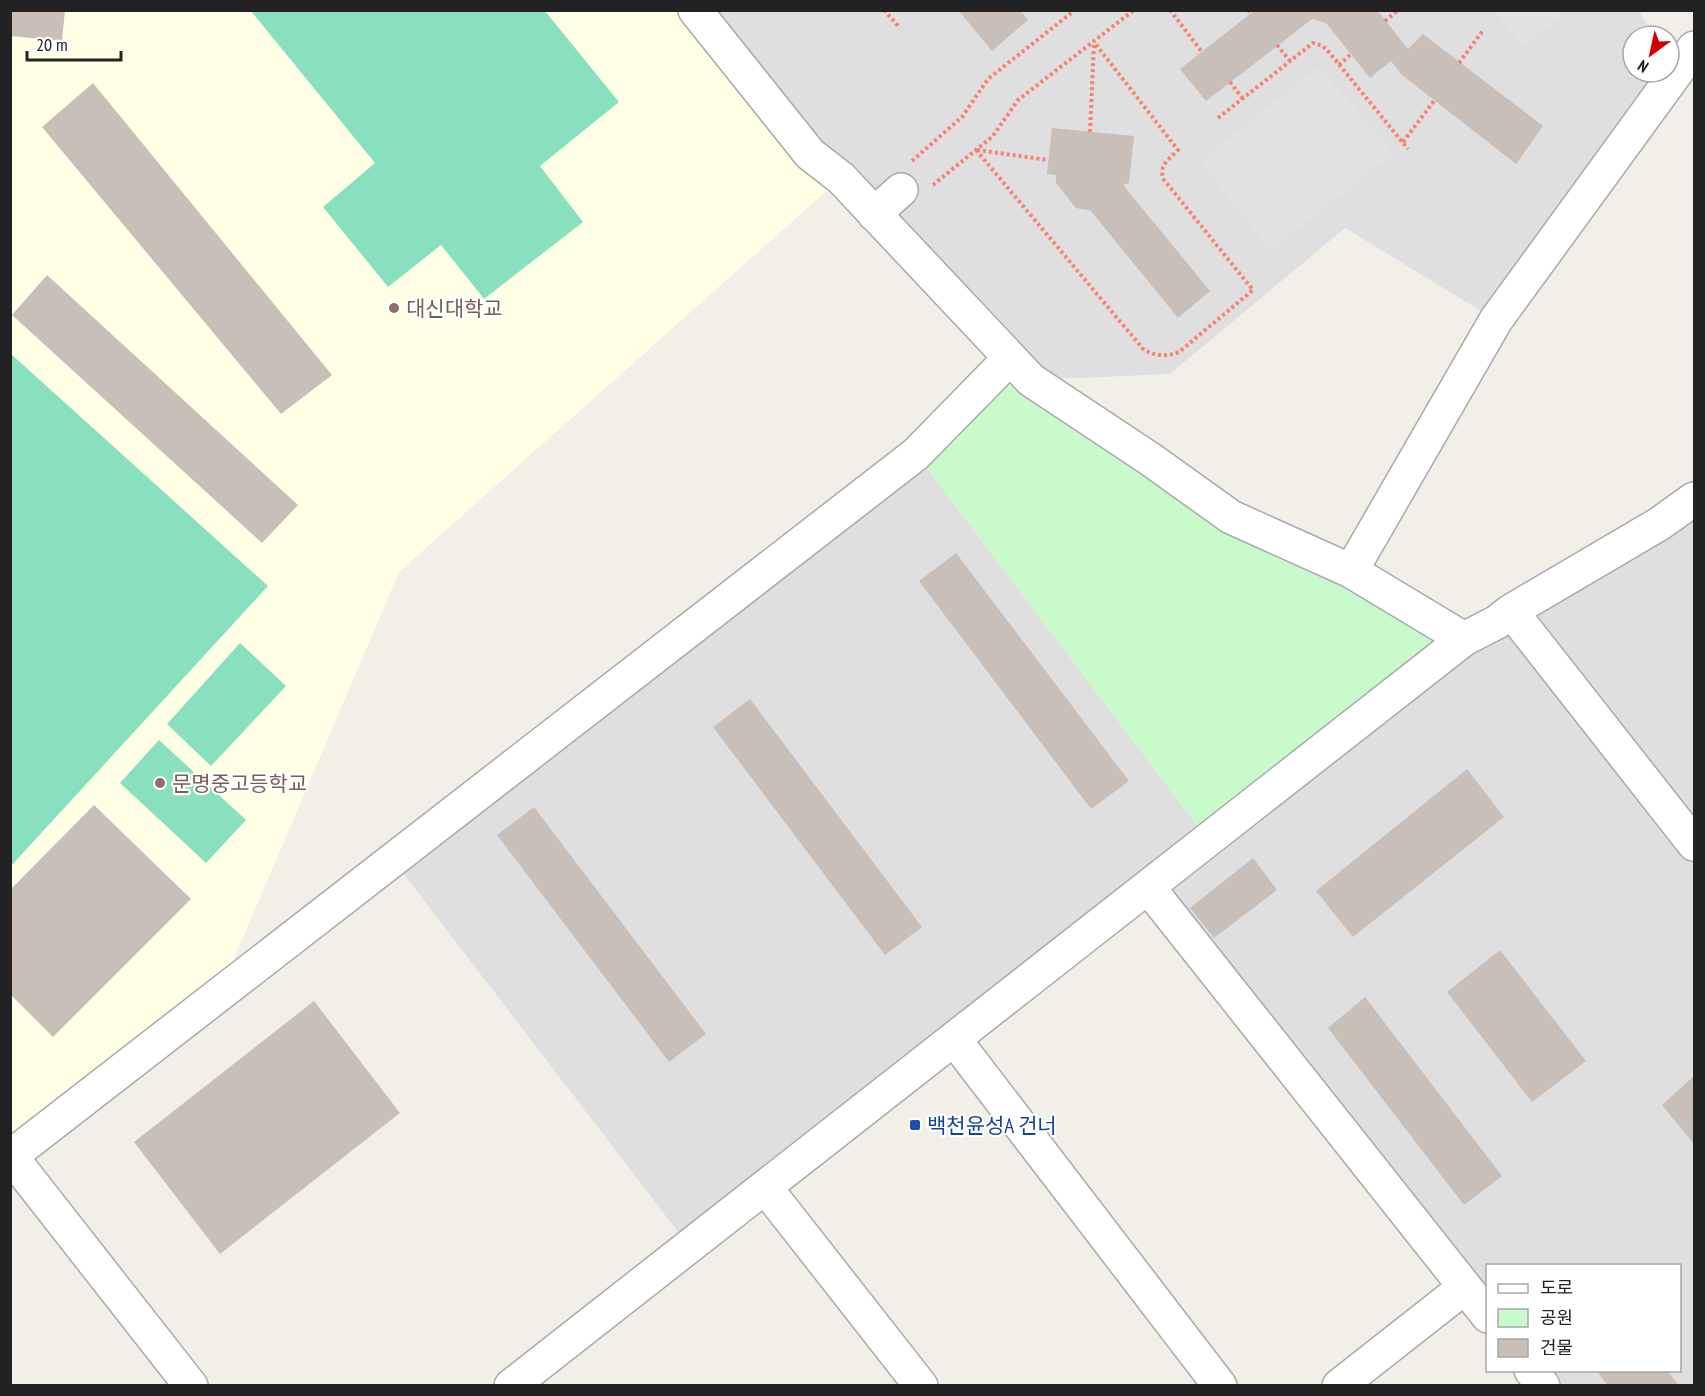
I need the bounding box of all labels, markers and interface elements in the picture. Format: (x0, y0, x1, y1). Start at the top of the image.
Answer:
scale bar (27, 24, 122, 62)
north arrow (1621, 24, 1681, 84)
text: 20 m (36, 33, 68, 56)
text: N (1634, 56, 1652, 77)
place label: 대신대학교 (406, 295, 503, 322)
marker: 대신대학교 (387, 301, 401, 315)
place label: 문명중고등학교 (172, 770, 307, 797)
marker: 문명중고등학교 (153, 776, 167, 790)
place label: 백천윤성A 건너 (927, 1112, 1057, 1139)
marker: 백천윤성A 건너 (908, 1118, 922, 1132)
legend (1486, 1264, 1681, 1372)
text: 도로 (1540, 1276, 1573, 1299)
text: 공원 (1540, 1306, 1573, 1329)
text: 건물 (1540, 1336, 1573, 1359)

